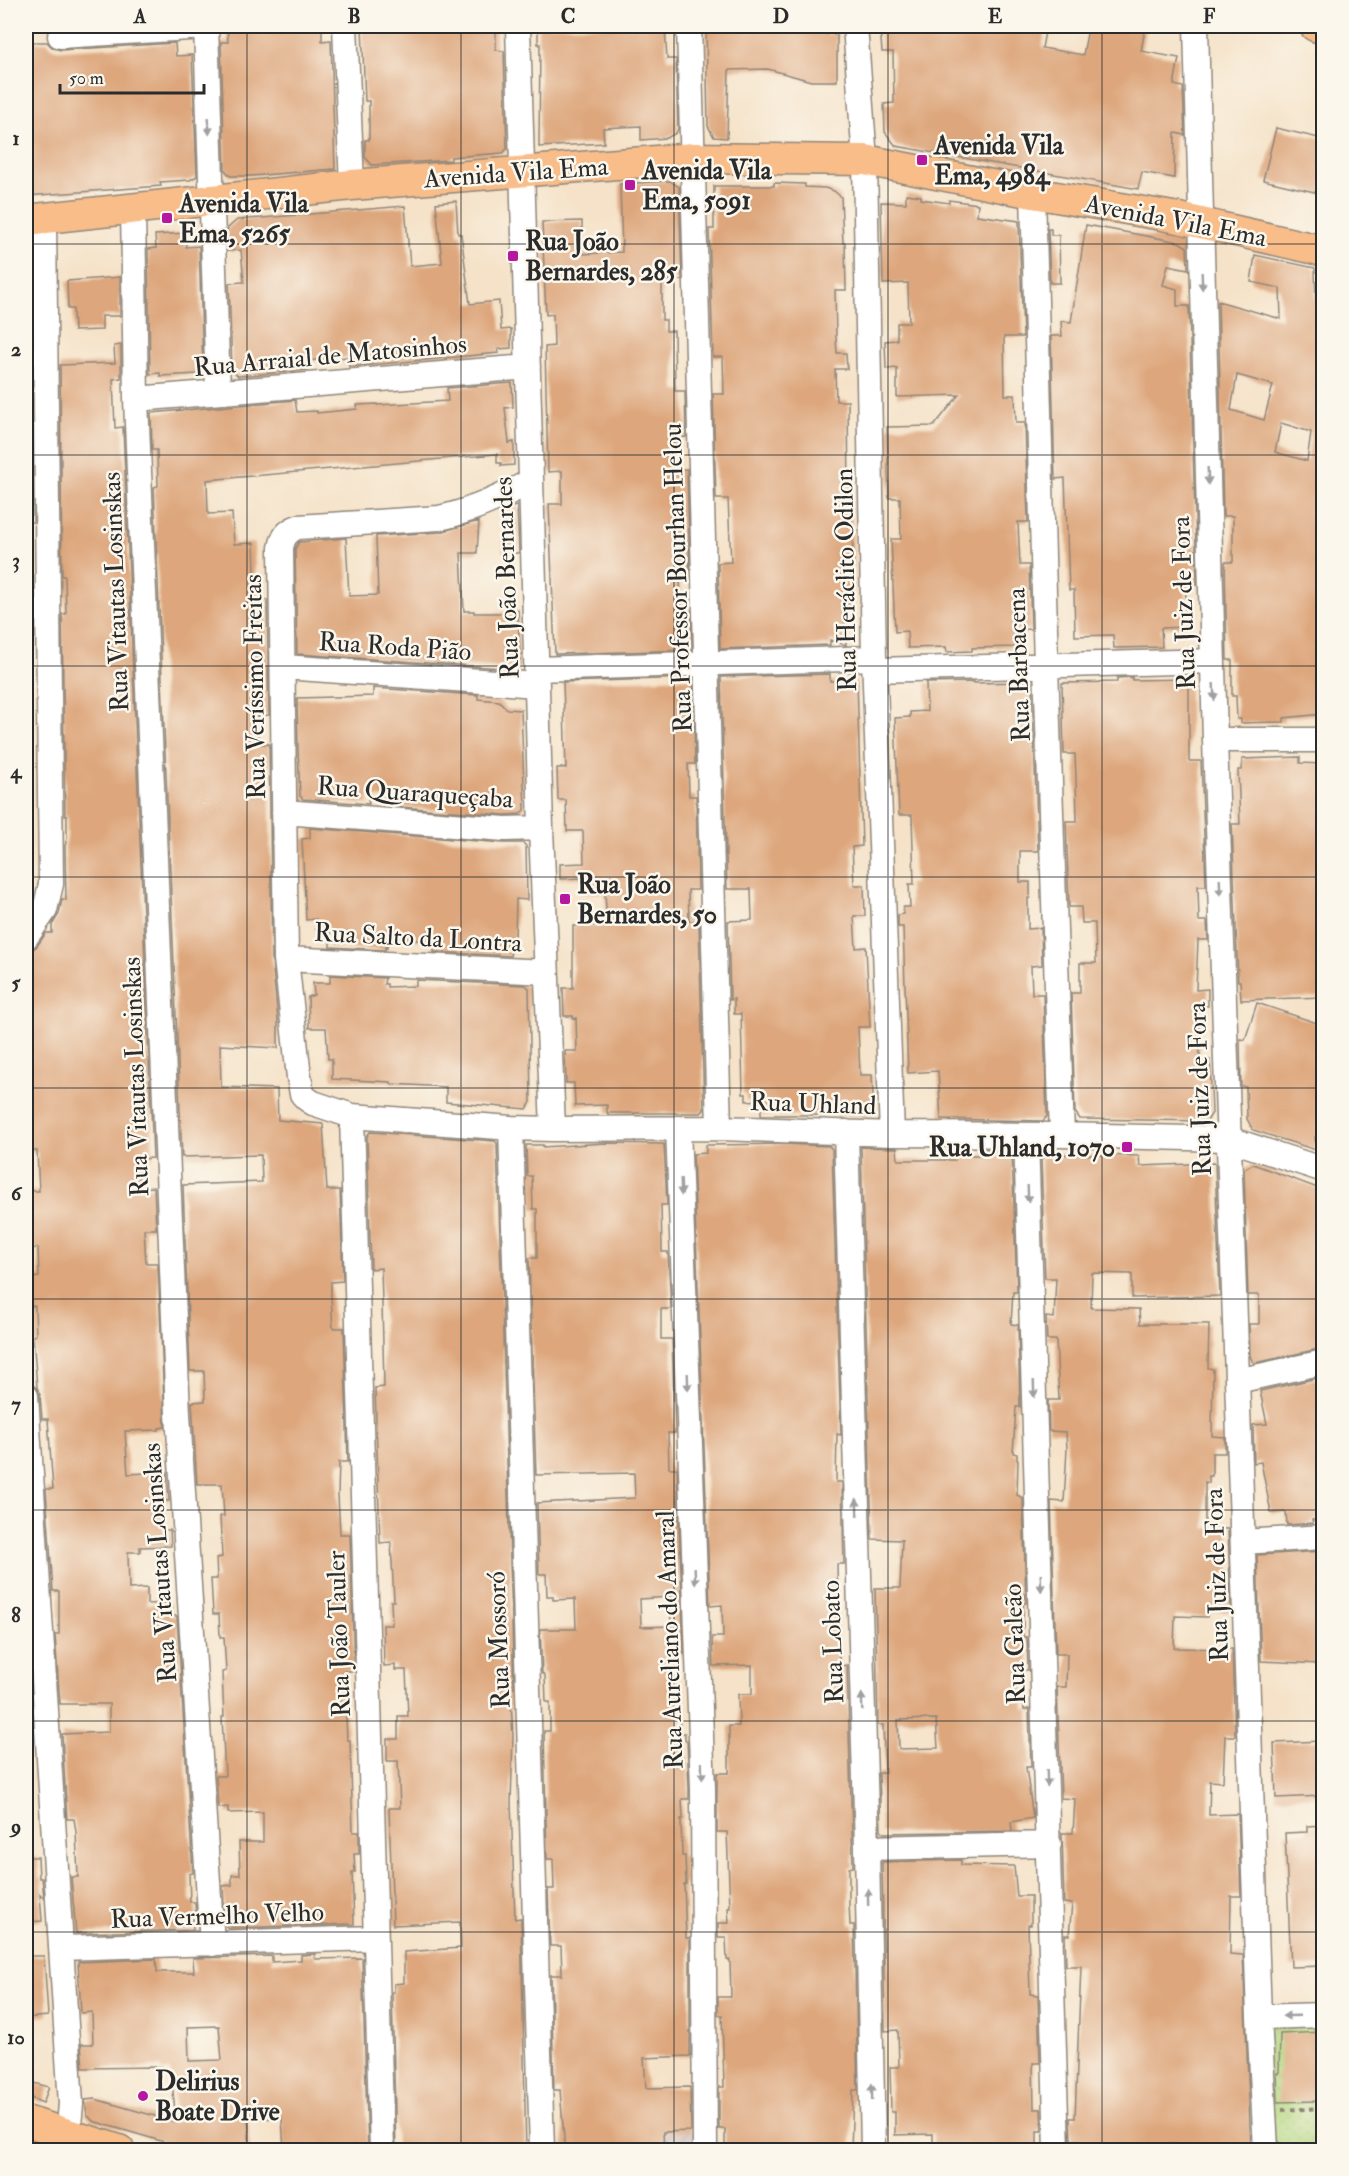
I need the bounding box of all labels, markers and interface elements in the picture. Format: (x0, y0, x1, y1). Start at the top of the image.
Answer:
text: A (133, 4, 147, 29)
text: B (347, 4, 361, 29)
text: C (561, 4, 575, 29)
text: D (773, 4, 789, 29)
text: E (988, 4, 1003, 29)
text: F (1203, 4, 1216, 29)
scale bar (60, 57, 204, 95)
text: 50 m (69, 67, 104, 90)
one-way arrow (205, 116, 214, 135)
text: 1 (12, 126, 20, 151)
place label: Avenida Vila Ema, 4984 (933, 130, 1065, 192)
street label: Avenida Vila Ema (422, 151, 610, 195)
marker: Avenida Vila Ema, 4984 (915, 153, 929, 167)
place label: Avenida Vila Ema, 5091 (641, 155, 773, 217)
marker: Avenida Vila Ema, 5091 (623, 178, 637, 192)
street label: Avenida Vila Ema (1081, 187, 1270, 254)
place label: Avenida Vila Ema, 5265 (178, 188, 310, 250)
marker: Avenida Vila Ema, 5265 (160, 211, 174, 225)
place label: Rua João Bernardes, 285 (525, 226, 678, 288)
marker: Rua João Bernardes, 285 (506, 249, 520, 263)
one-way arrow (1198, 271, 1207, 290)
street label: Rua Arraial de Matosinhos (192, 328, 468, 384)
text: 2 (11, 337, 21, 362)
street label: Rua Professor Bourhan Helou (657, 423, 699, 733)
one-way arrow (1203, 466, 1212, 485)
street label: Rua Heráclito Odilon (828, 468, 864, 692)
street label: Rua Vitautas Losinskas (96, 471, 136, 713)
street label: Rua João Bernardes (487, 476, 527, 680)
street label: Rua Juiz de Fora (1165, 515, 1203, 691)
text: 3 (12, 548, 20, 573)
street label: Rua Veríssimo Freitas (237, 574, 273, 800)
street label: Rua Barbacena (1000, 587, 1038, 743)
street label: Rua Roda Pião (317, 626, 472, 668)
one-way arrow (1209, 682, 1218, 701)
text: 4 (10, 759, 23, 784)
street label: Rua Quaraqueçaba (316, 770, 515, 816)
place label: Rua João Bernardes, 50 (577, 869, 717, 931)
one-way arrow (1216, 877, 1225, 896)
marker: Rua João Bernardes, 50 (558, 892, 572, 906)
street label: Rua Salto da Lontra (313, 917, 523, 959)
street label: Rua Vitautas Losinskas (116, 956, 156, 1198)
text: 5 (12, 970, 22, 995)
street label: Rua Juiz de Fora (1181, 1001, 1219, 1177)
street label: Rua Uhland (749, 1086, 877, 1122)
place label: Rua Uhland, 1070 (929, 1132, 1115, 1164)
marker: Rua Uhland, 1070 (1120, 1140, 1134, 1154)
one-way arrow (676, 1177, 685, 1196)
text: 6 (11, 1181, 23, 1206)
one-way arrow (1023, 1184, 1032, 1203)
one-way arrow (683, 1372, 692, 1391)
one-way arrow (1030, 1379, 1039, 1398)
text: 7 (11, 1392, 21, 1417)
street label: Rua Vitautas Losinskas (136, 1442, 184, 1684)
street label: Rua Juiz de Fora (1198, 1487, 1236, 1663)
one-way arrow (852, 1498, 862, 1517)
street label: Rua Aureliano do Amaral (649, 1510, 691, 1770)
street label: Rua João Tauler (320, 1550, 358, 1718)
one-way arrow (691, 1567, 700, 1586)
street label: Rua Mossoró (481, 1571, 517, 1709)
one-way arrow (1036, 1574, 1045, 1593)
street label: Rua Lobato (815, 1580, 851, 1704)
street label: Rua Galeão (997, 1583, 1033, 1705)
text: 8 (11, 1603, 21, 1628)
one-way arrow (858, 1693, 867, 1712)
one-way arrow (698, 1762, 707, 1781)
one-way arrow (1042, 1769, 1052, 1788)
text: 9 (9, 1814, 21, 1839)
one-way arrow (863, 1888, 873, 1907)
street label: Rua Vermelho Velho (110, 1896, 324, 1936)
one-way arrow (1282, 2011, 1301, 2020)
text: 10 (7, 2025, 25, 2050)
place label: Delirius Boate Drive (155, 2066, 280, 2128)
one-way arrow (867, 2083, 877, 2102)
marker: Delirius Boate Drive (136, 2089, 150, 2103)

